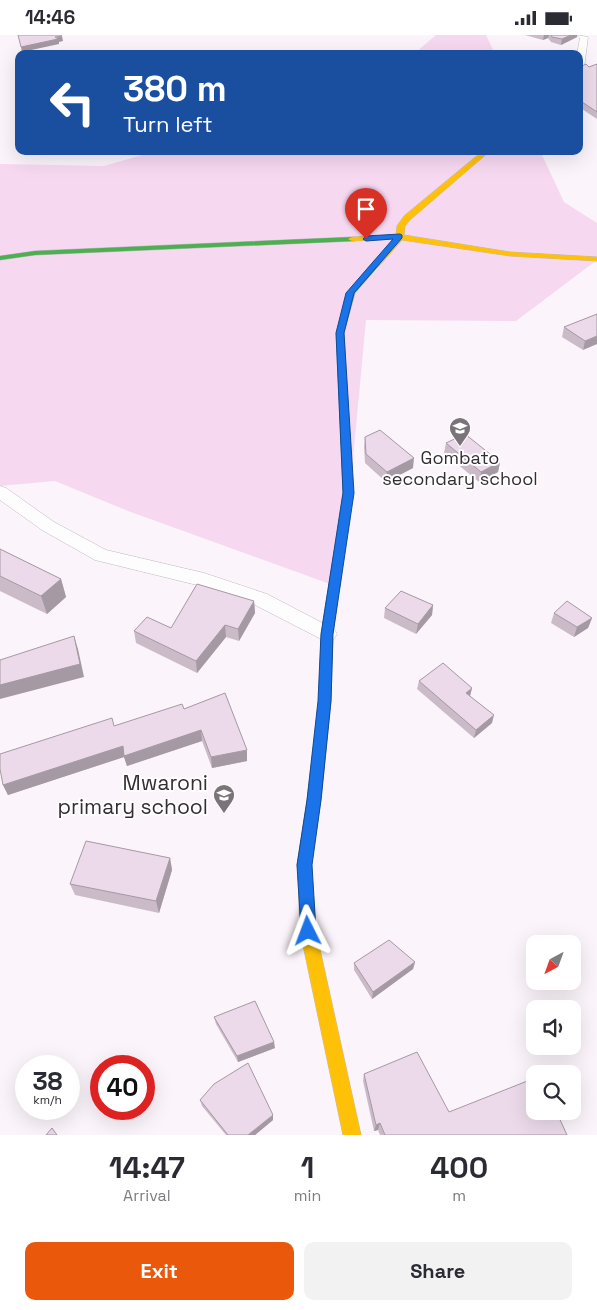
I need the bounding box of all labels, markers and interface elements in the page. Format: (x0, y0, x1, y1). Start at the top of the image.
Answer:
text: 14:46 (25, 5, 75, 30)
text: 380 m (123, 67, 227, 111)
icon: left (40, 70, 105, 135)
text: Turn left (123, 110, 213, 138)
pin (345, 188, 387, 239)
icon: arrive (352, 195, 380, 223)
school or university icon: Gombato secondary school (448, 416, 472, 447)
place label: Gombato secondary school (382, 446, 538, 490)
place label: Mwaroni primary school (58, 769, 208, 820)
school or university icon: Mwaroni primary school (212, 783, 236, 814)
position arrow (281, 904, 333, 956)
north arrow (526, 935, 581, 990)
map controls (526, 935, 581, 1120)
button: sound (526, 1000, 581, 1055)
speed limit sign: 40 (90, 1055, 155, 1120)
text: 38 (32, 1065, 63, 1097)
button: search (526, 1065, 581, 1120)
text: km/h (33, 1092, 62, 1108)
text: 14:47 (109, 1148, 185, 1187)
text: 1 (301, 1148, 314, 1187)
text: 400 (430, 1148, 488, 1187)
text: Arrival (123, 1185, 171, 1206)
text: min (294, 1185, 321, 1206)
text: m (452, 1185, 466, 1206)
button: Exit (25, 1242, 294, 1300)
button: Share (304, 1242, 572, 1300)

